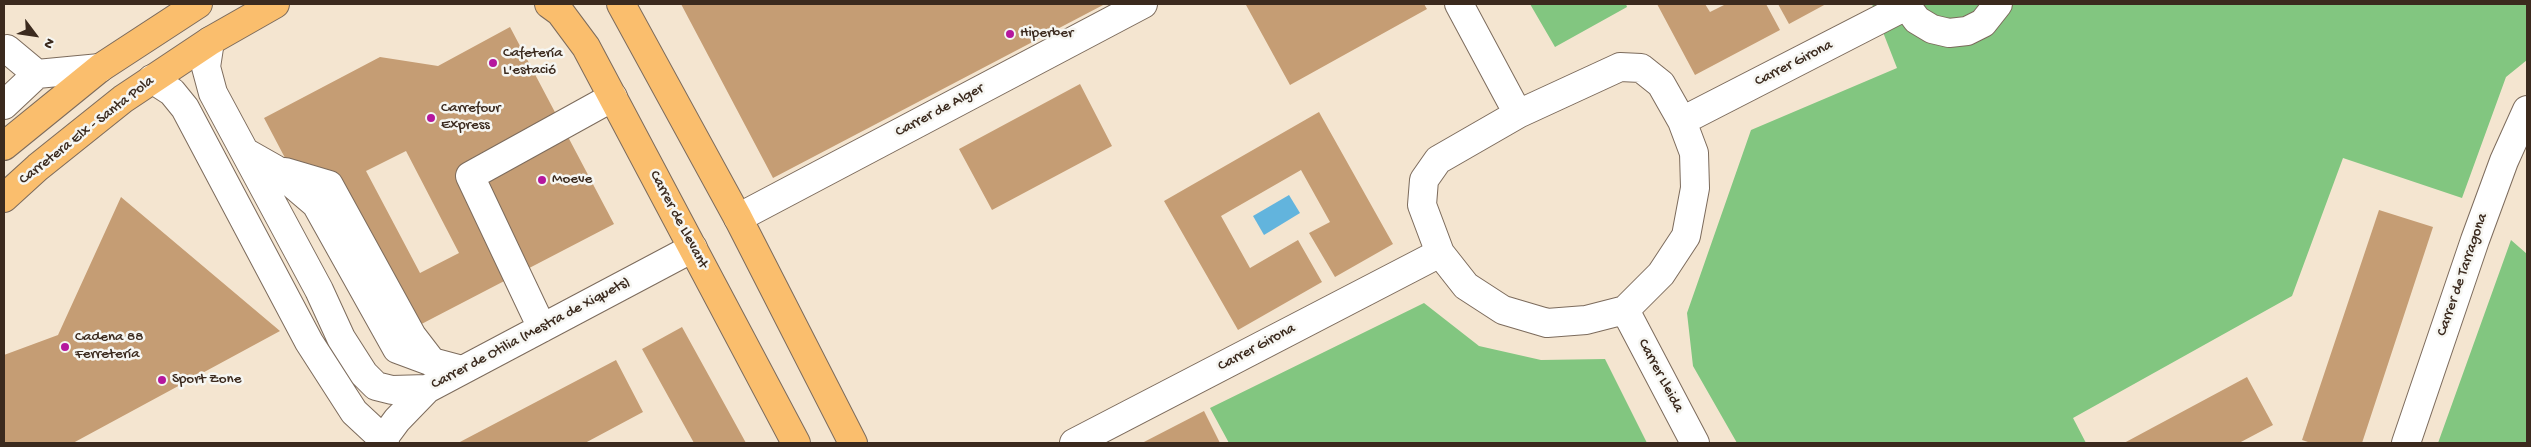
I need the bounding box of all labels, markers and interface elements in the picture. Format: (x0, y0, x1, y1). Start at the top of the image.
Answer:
north arrow (10, 10, 60, 60)
place label: Hiperber (1020, 25, 1073, 43)
marker: Hiperber (1004, 28, 1016, 40)
text: N (39, 35, 58, 51)
street label: Carrer Girona (1752, 37, 1836, 91)
place label: Cafetería L'estació (503, 45, 563, 80)
marker: Cafetería L'estació (487, 57, 499, 69)
street label: Carretera Elx - Santa Pola (16, 73, 158, 189)
street label: Carrer de Alger (893, 80, 987, 142)
place label: Carrefour Express (441, 100, 501, 135)
marker: Carrefour Express (425, 112, 437, 124)
street label: Carrer de Llevant (645, 168, 711, 272)
place label: Moeve (552, 171, 592, 189)
marker: Moeve (536, 174, 548, 186)
street label: Carrer de Tarragona (2434, 211, 2492, 339)
street label: Carrer de Otilia (Mestra de Xiquets) (428, 274, 634, 394)
street label: Carrer Girona (1215, 320, 1299, 376)
place label: Cadena 88 Ferretería (75, 329, 143, 364)
street label: Carrer Lleida (1633, 336, 1687, 416)
marker: Cadena 88 Ferretería (59, 341, 71, 353)
place label: Sport Zone (172, 371, 241, 389)
marker: Sport Zone (156, 374, 168, 386)

